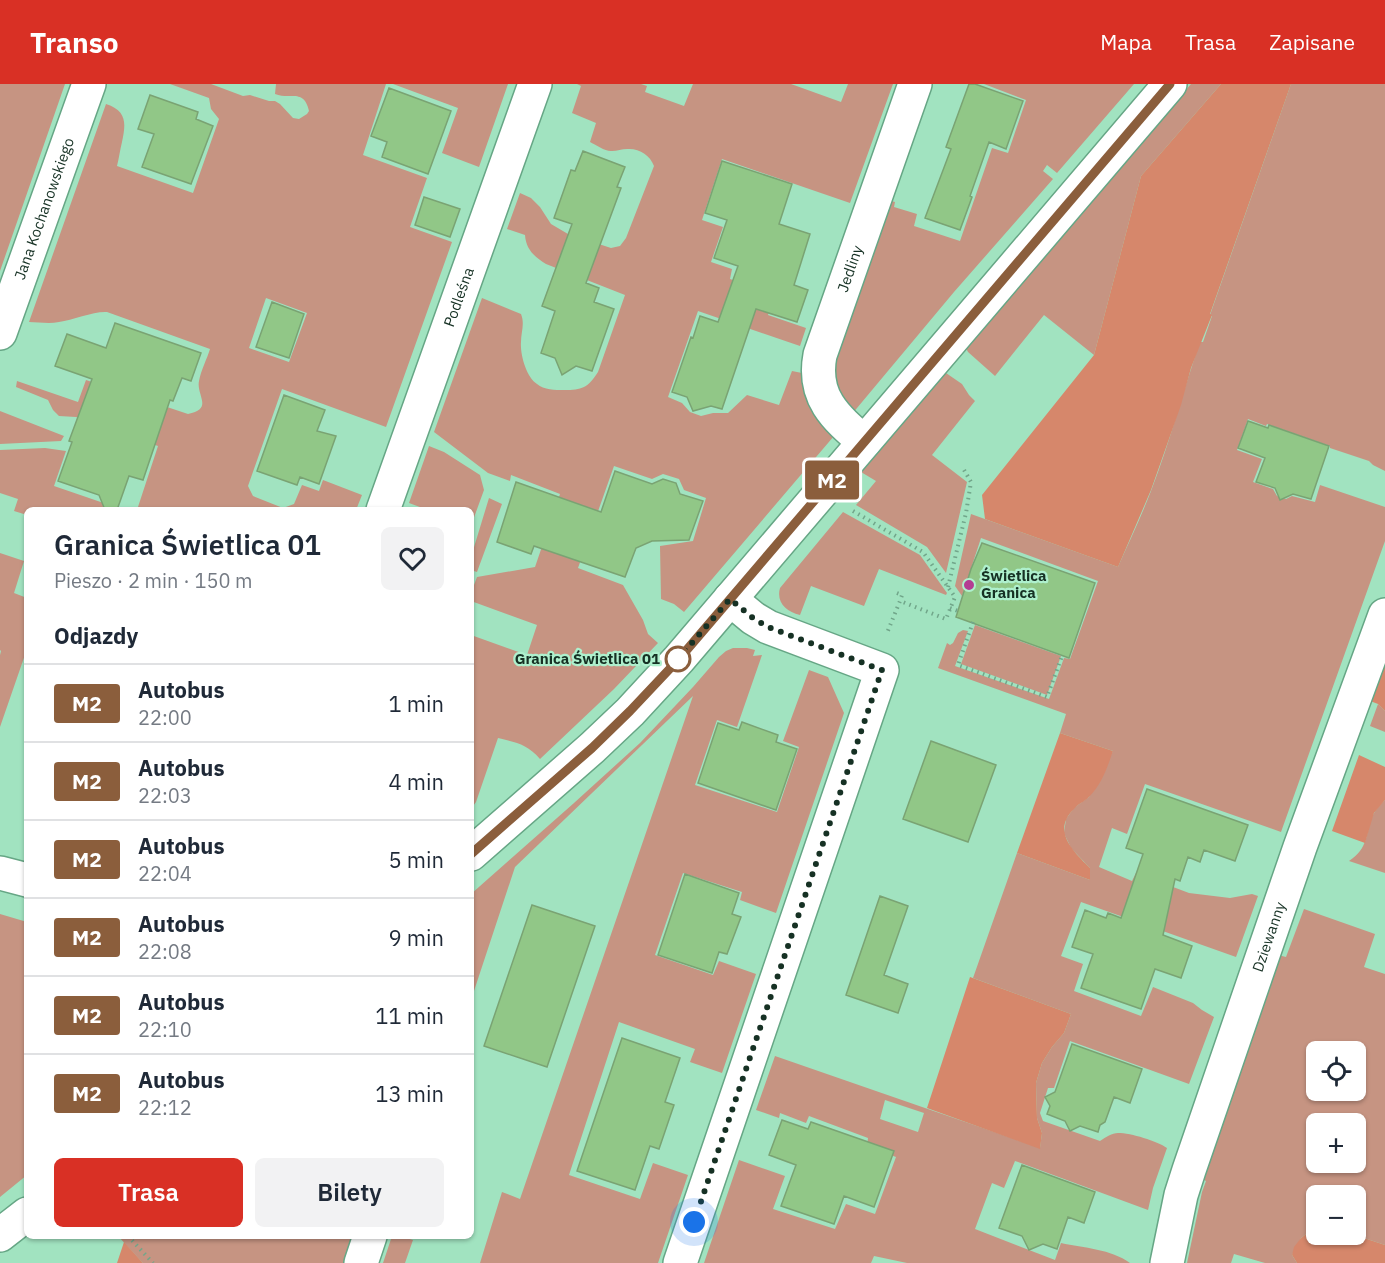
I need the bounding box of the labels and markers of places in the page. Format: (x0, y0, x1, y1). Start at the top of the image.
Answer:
place label: Świetlica Granica (981, 566, 1047, 602)
marker: Świetlica Granica (962, 578, 976, 592)
marker: Granica Świetlica 01 (665, 646, 691, 672)
place label: Granica Świetlica 01 (515, 649, 660, 668)

